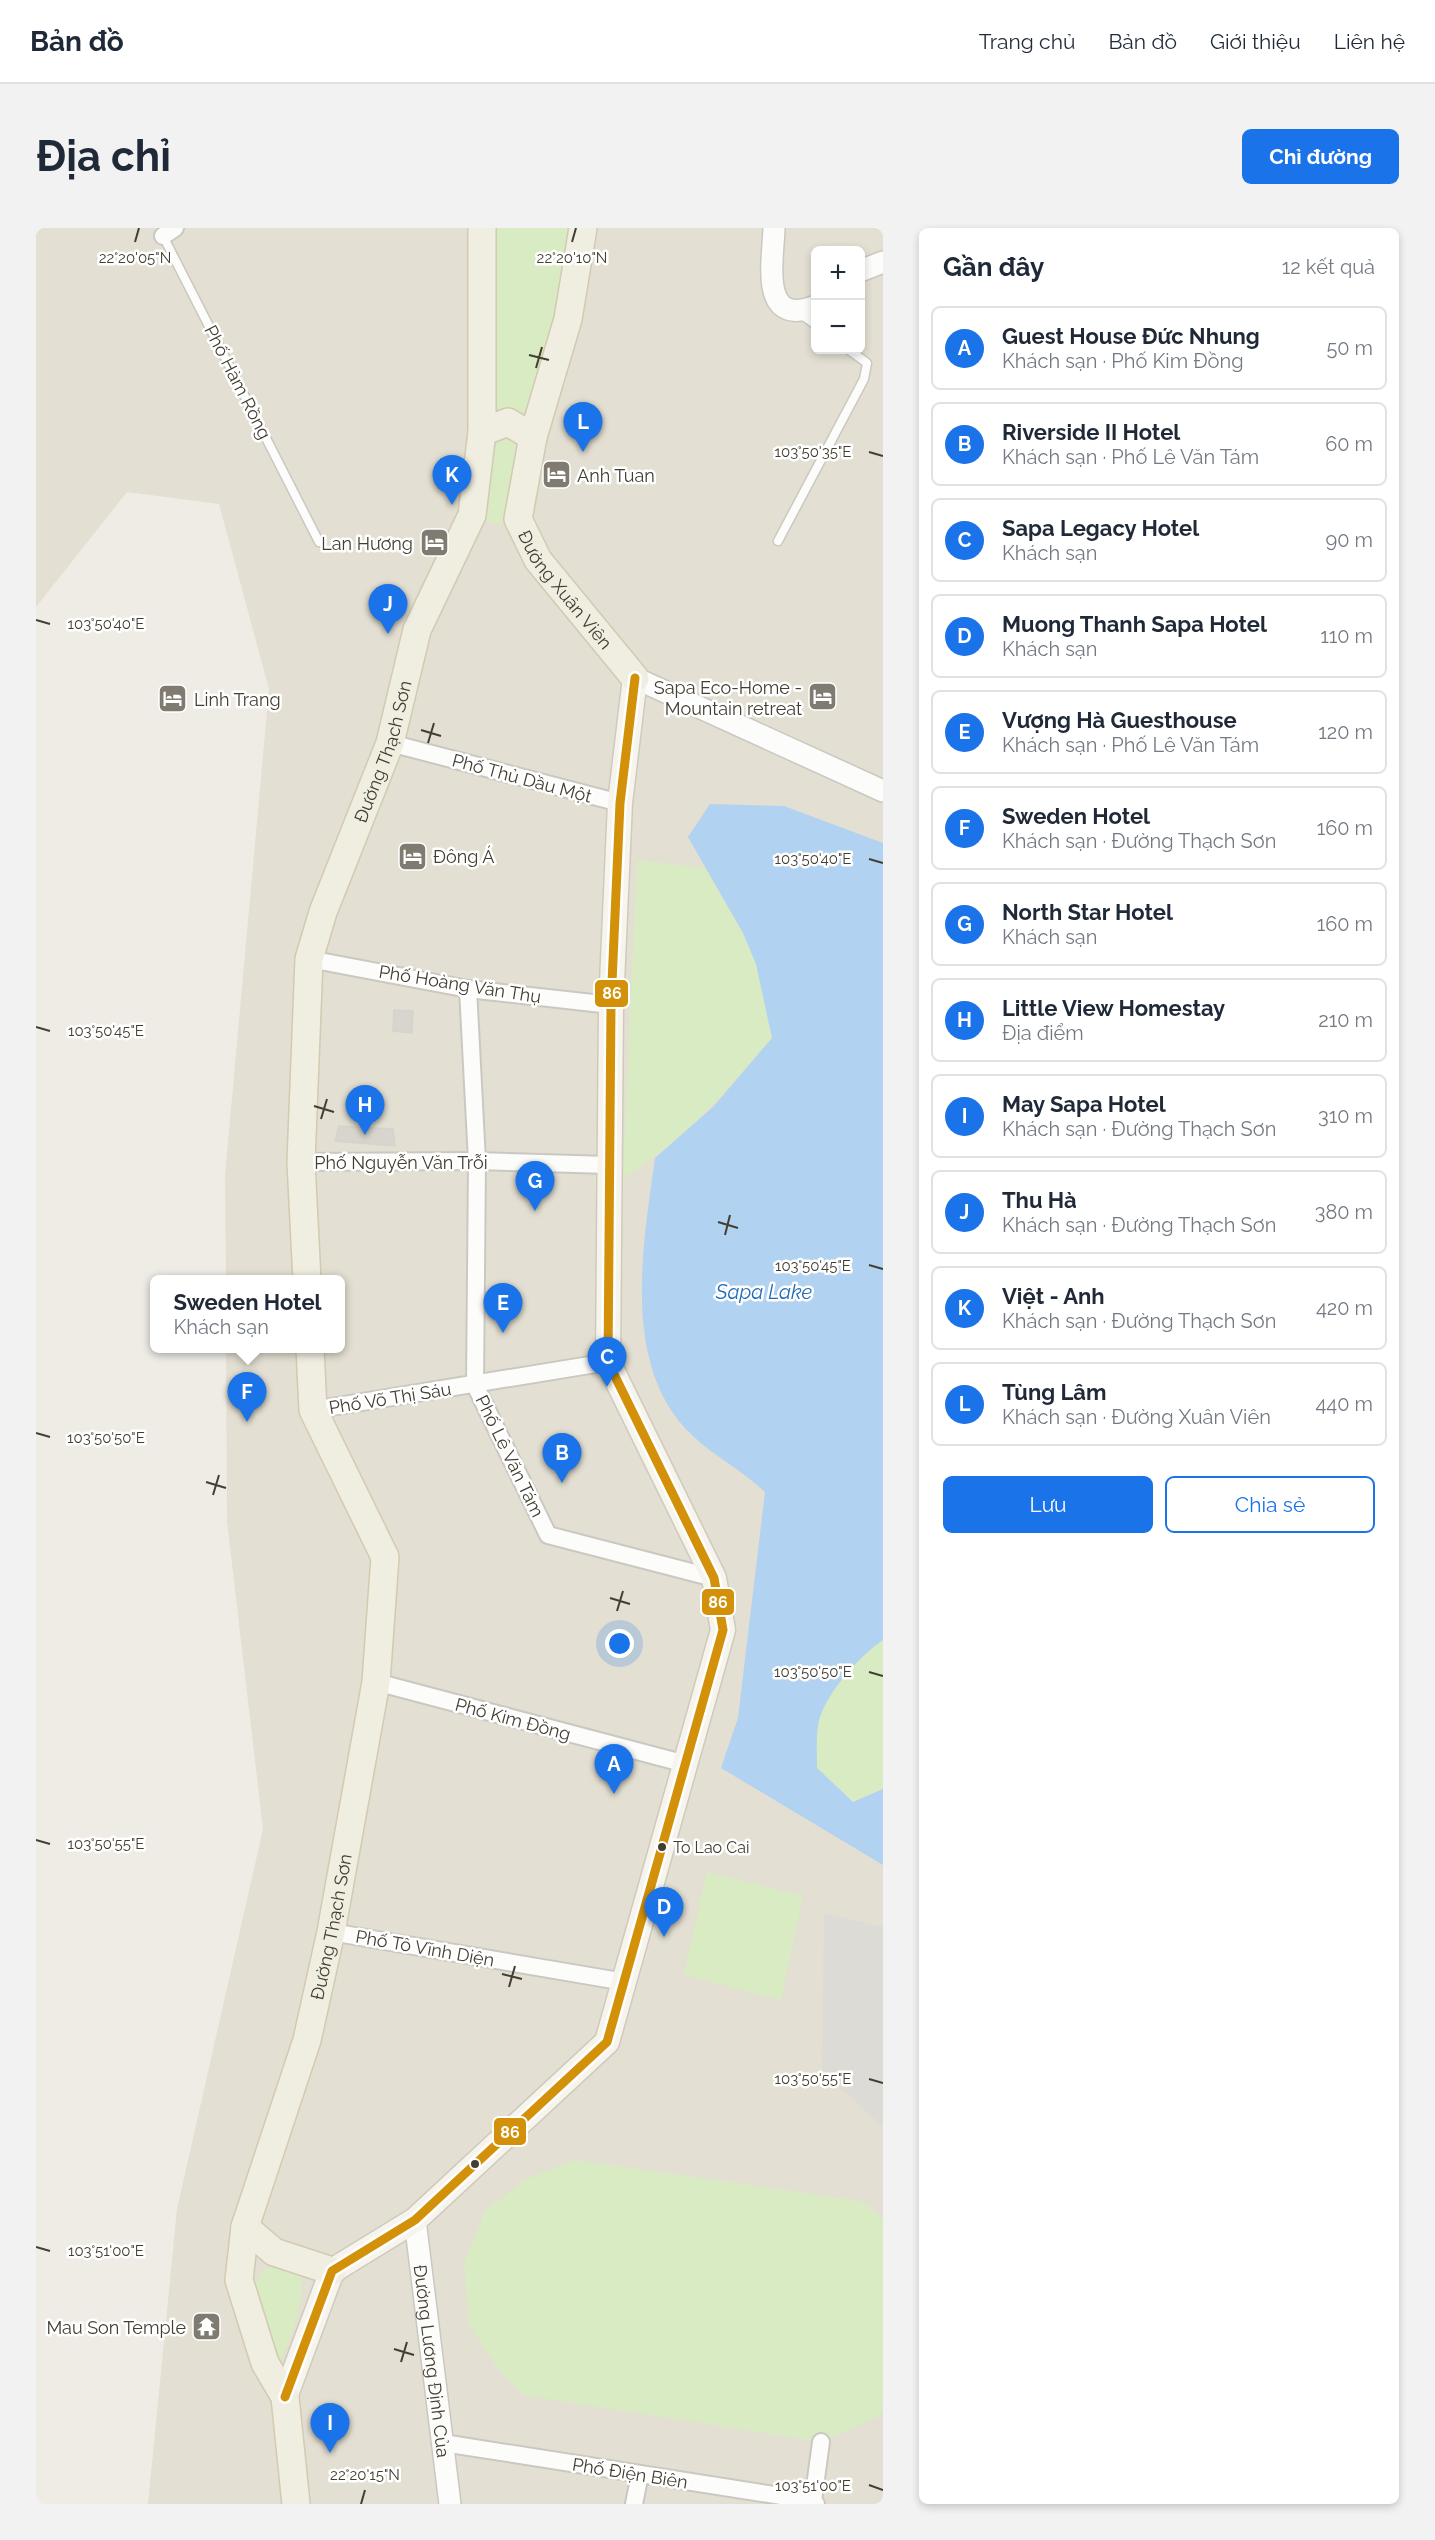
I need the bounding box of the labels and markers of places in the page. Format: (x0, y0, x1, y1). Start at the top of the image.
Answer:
pin: L (564, 402, 602, 452)
pin: K (432, 456, 472, 505)
hotel icon: Anh Tuan (540, 459, 572, 491)
place label: Anh Tuan (577, 465, 655, 486)
hotel icon: Lan Hương (418, 527, 450, 559)
place label: Lan Hương (321, 533, 413, 554)
pin: J (368, 584, 408, 634)
place label: Sapa Eco-Home - Mountain retreat (654, 677, 802, 719)
hotel icon: Sapa Eco-Home - Mountain retreat (807, 681, 839, 713)
hotel icon: Linh Trang (157, 683, 189, 715)
place label: Linh Trang (194, 689, 281, 710)
hotel icon: Đông Á (396, 840, 428, 872)
place label: Đông Á (433, 845, 495, 867)
pin: H (346, 1086, 384, 1135)
pin: G (516, 1162, 554, 1211)
pin: E (484, 1284, 522, 1333)
pin: C (588, 1338, 626, 1387)
pin: F (228, 1372, 266, 1422)
pin: B (542, 1434, 582, 1483)
pin: A (594, 1744, 634, 1794)
place label: To Lao Cai (673, 1838, 749, 1857)
marker: To Lao Cai (656, 1841, 668, 1853)
pin: D (644, 1888, 684, 1937)
unlabelled marker (469, 2158, 481, 2170)
temple icon: Mau Son Temple (191, 2311, 223, 2343)
place label: Mau Son Temple (46, 2317, 186, 2338)
pin: I (310, 2404, 350, 2453)

